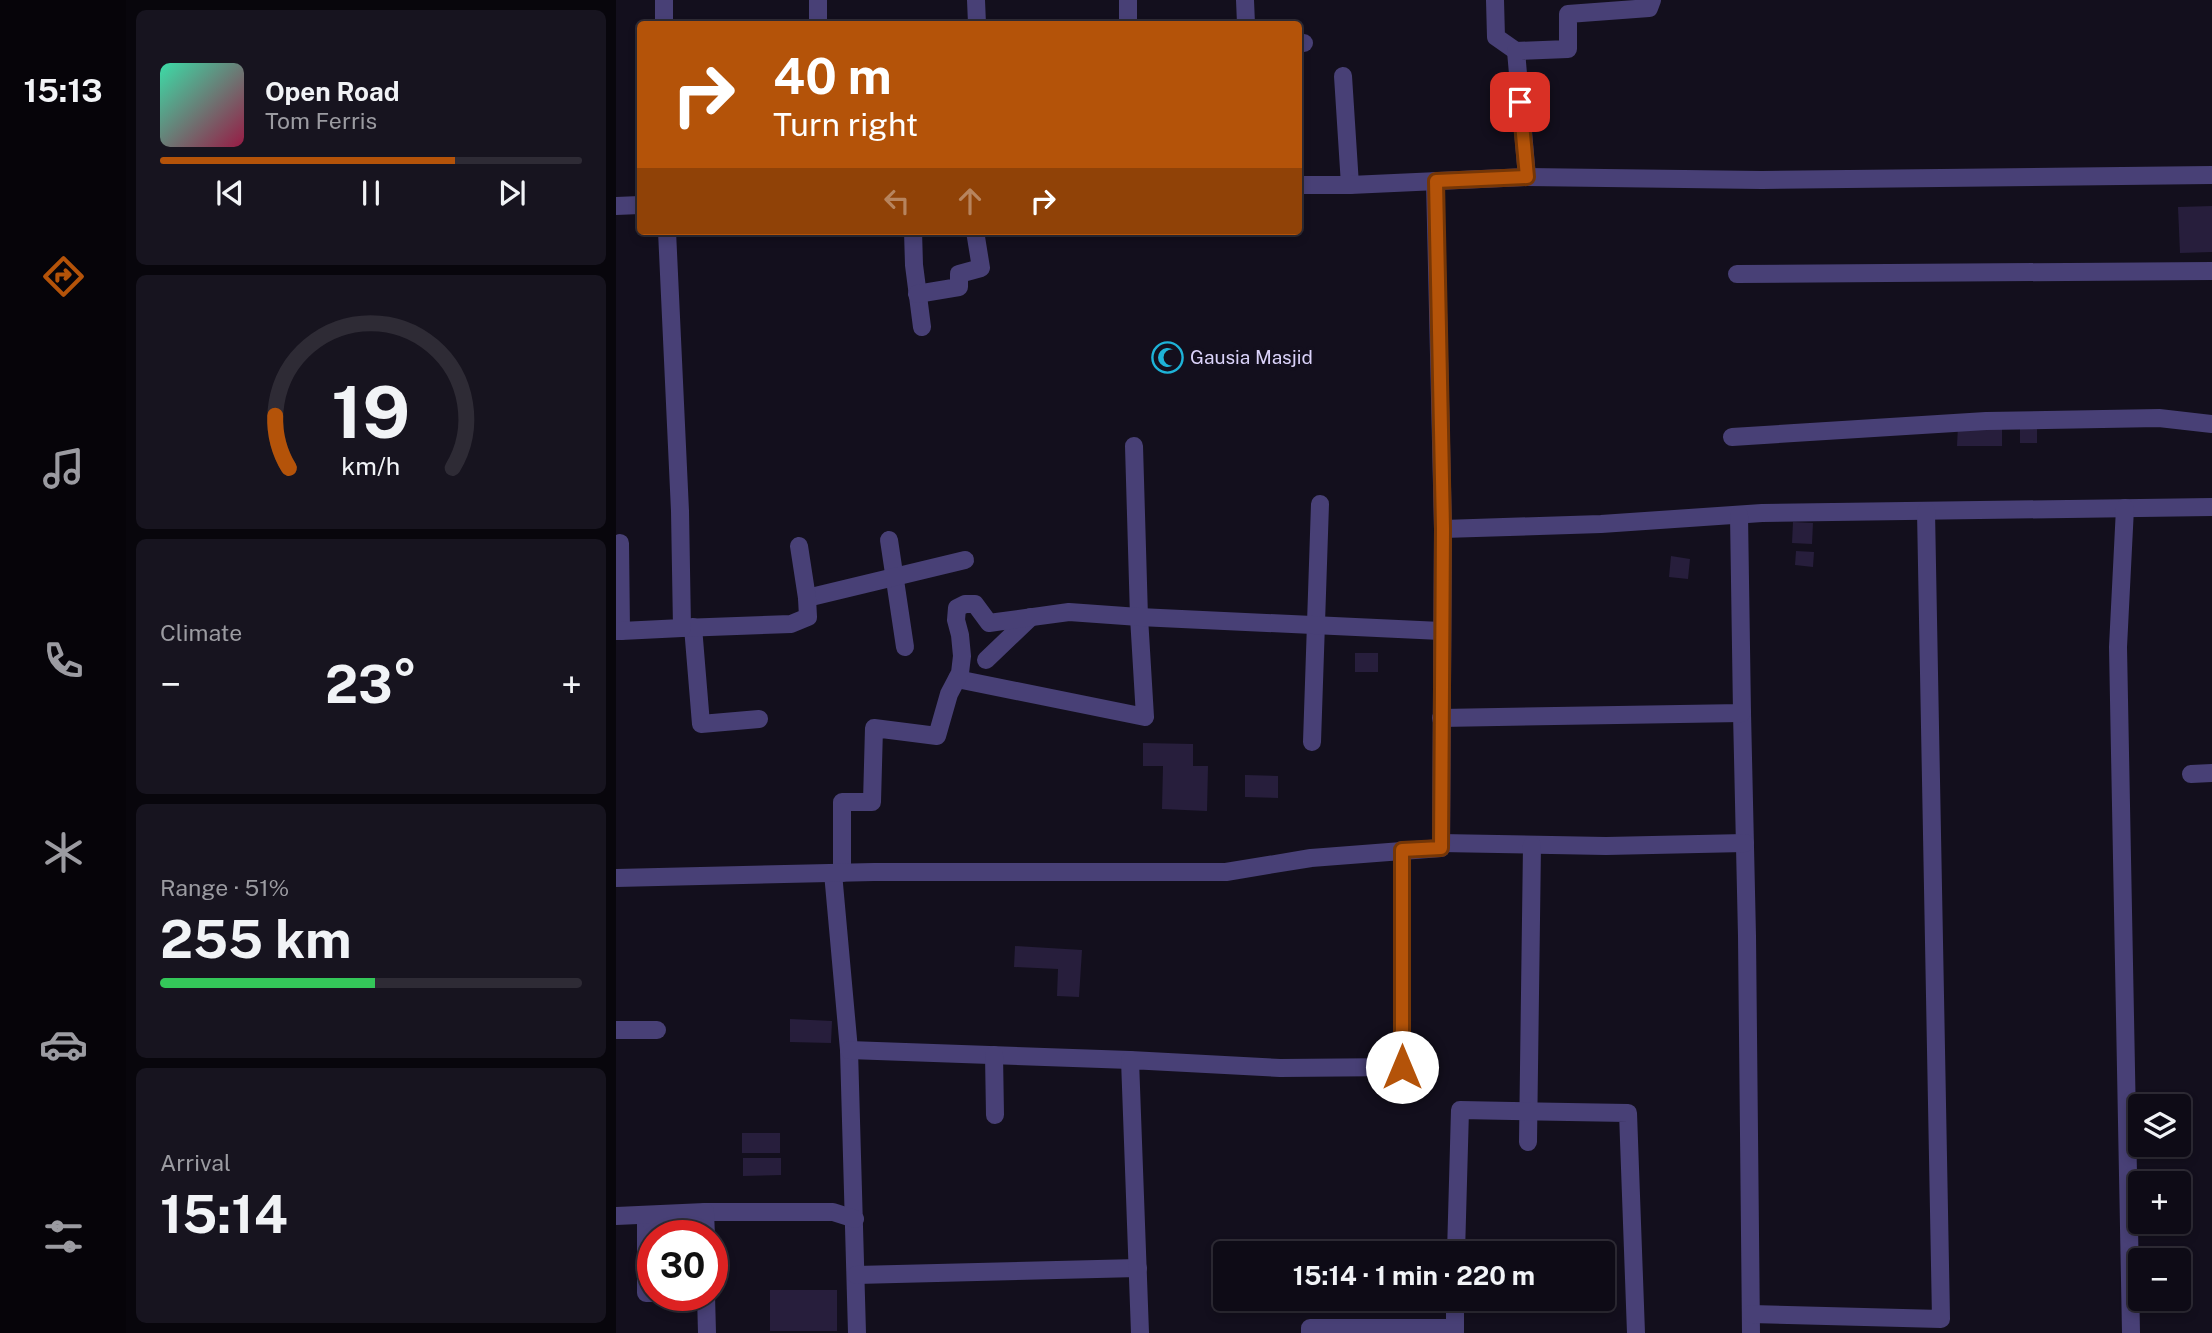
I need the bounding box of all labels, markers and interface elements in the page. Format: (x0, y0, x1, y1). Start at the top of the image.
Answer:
text: 40 m (773, 47, 892, 105)
icon: right (658, 49, 749, 140)
text: 15:13 (24, 72, 102, 109)
pin (1490, 72, 1550, 132)
text: Open Road (265, 76, 400, 107)
icon: arrive (1501, 83, 1539, 121)
text: Turn right (773, 106, 918, 143)
text: Tom Ferris (265, 107, 377, 134)
icon: previous (211, 174, 249, 212)
icon: pause (352, 174, 390, 212)
icon: next (493, 174, 531, 212)
icon: left (878, 182, 916, 220)
icon: ahead (951, 182, 989, 220)
icon: right (1024, 182, 1062, 220)
icon: directions (39, 252, 88, 301)
mosque icon: Gausia Masjid (1150, 340, 1184, 374)
place label: Gausia Masjid (1190, 346, 1313, 368)
text: 19 (331, 369, 411, 454)
icon: music (39, 444, 88, 493)
text: km/h (342, 451, 400, 481)
text: Climate (160, 619, 242, 646)
icon: phone (39, 636, 88, 685)
text: 23° (325, 654, 417, 715)
text: − (160, 662, 181, 707)
text: + (561, 662, 582, 707)
icon: climate (39, 828, 88, 877)
text: Range · 51% (160, 874, 289, 901)
text: 255 km (160, 909, 352, 970)
icon: car (39, 1020, 88, 1069)
position arrow (1365, 1030, 1439, 1104)
map controls (2128, 1094, 2191, 1311)
button: layers (2128, 1094, 2191, 1157)
text: Arrival (160, 1149, 231, 1176)
button: + (2128, 1171, 2191, 1234)
text: 15:14 (160, 1184, 288, 1245)
icon: filters (39, 1212, 88, 1261)
speed limit sign: 30 (637, 1220, 728, 1311)
button: − (2128, 1248, 2191, 1311)
text: 15:14 · 1 min · 220 m (1293, 1260, 1535, 1291)

